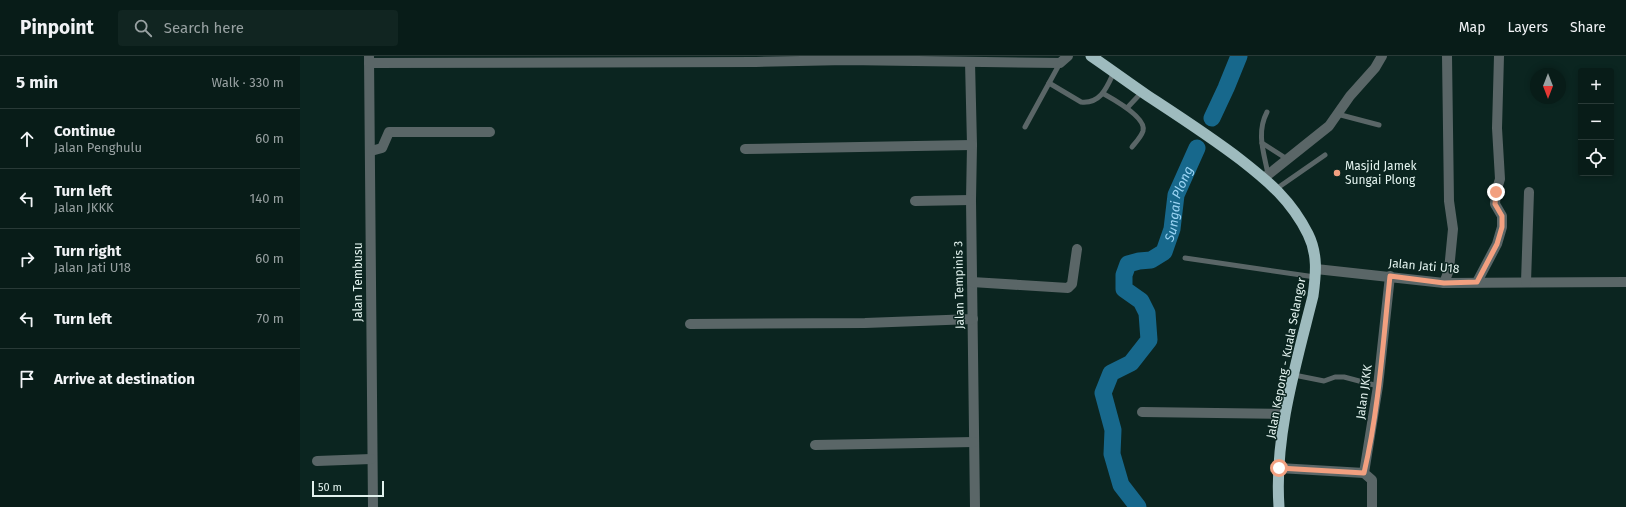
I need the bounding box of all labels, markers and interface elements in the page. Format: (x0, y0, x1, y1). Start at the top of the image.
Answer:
search box (118, 10, 398, 46)
text: Pinpoint (20, 16, 94, 39)
icon: search (132, 17, 154, 39)
text: Search here (164, 19, 244, 37)
text: Map (1459, 19, 1485, 36)
text: Layers (1507, 19, 1548, 36)
text: Share (1570, 19, 1606, 36)
north arrow (1530, 68, 1566, 104)
map controls (1578, 68, 1614, 176)
button: + (1578, 68, 1614, 104)
text: 5 min (16, 72, 58, 93)
text: Walk · 330 m (211, 75, 284, 90)
button: − (1578, 104, 1614, 140)
text: Continue (54, 122, 115, 140)
icon: ahead (16, 128, 38, 150)
text: 60 m (255, 131, 284, 146)
text: Jalan Penghulu (54, 140, 142, 155)
button: locate (1578, 140, 1614, 176)
place label: Masjid Jamek Sungai Plong (1345, 159, 1417, 187)
water label: Sungai Plong (1160, 164, 1195, 244)
marker: Masjid Jamek Sungai Plong (1332, 168, 1342, 178)
text: Turn left (54, 182, 112, 200)
route end (1487, 183, 1505, 201)
icon: left (16, 188, 38, 210)
text: 140 m (250, 191, 284, 206)
text: Jalan JKKK (54, 200, 114, 215)
street label: Jalan Tempinis 3 (951, 241, 967, 329)
text: Turn right (54, 242, 121, 260)
street label: Jalan Tembusu (351, 242, 365, 322)
icon: right (16, 248, 38, 270)
text: 60 m (255, 251, 284, 266)
street label: Jalan Jati U18 (1388, 256, 1460, 276)
text: Jalan Jati U18 (54, 260, 131, 275)
street label: Jalan Kepong - Kuala Selangor (1264, 276, 1309, 440)
icon: left (16, 308, 38, 330)
text: Turn left (54, 310, 112, 328)
text: 70 m (257, 311, 284, 326)
street label: Jalan JKKK (1353, 363, 1375, 420)
icon: arrive (16, 368, 38, 390)
text: Arrive at destination (54, 370, 195, 388)
route start (1270, 459, 1288, 477)
scale bar (312, 479, 384, 498)
text: 50 m (318, 481, 342, 494)

